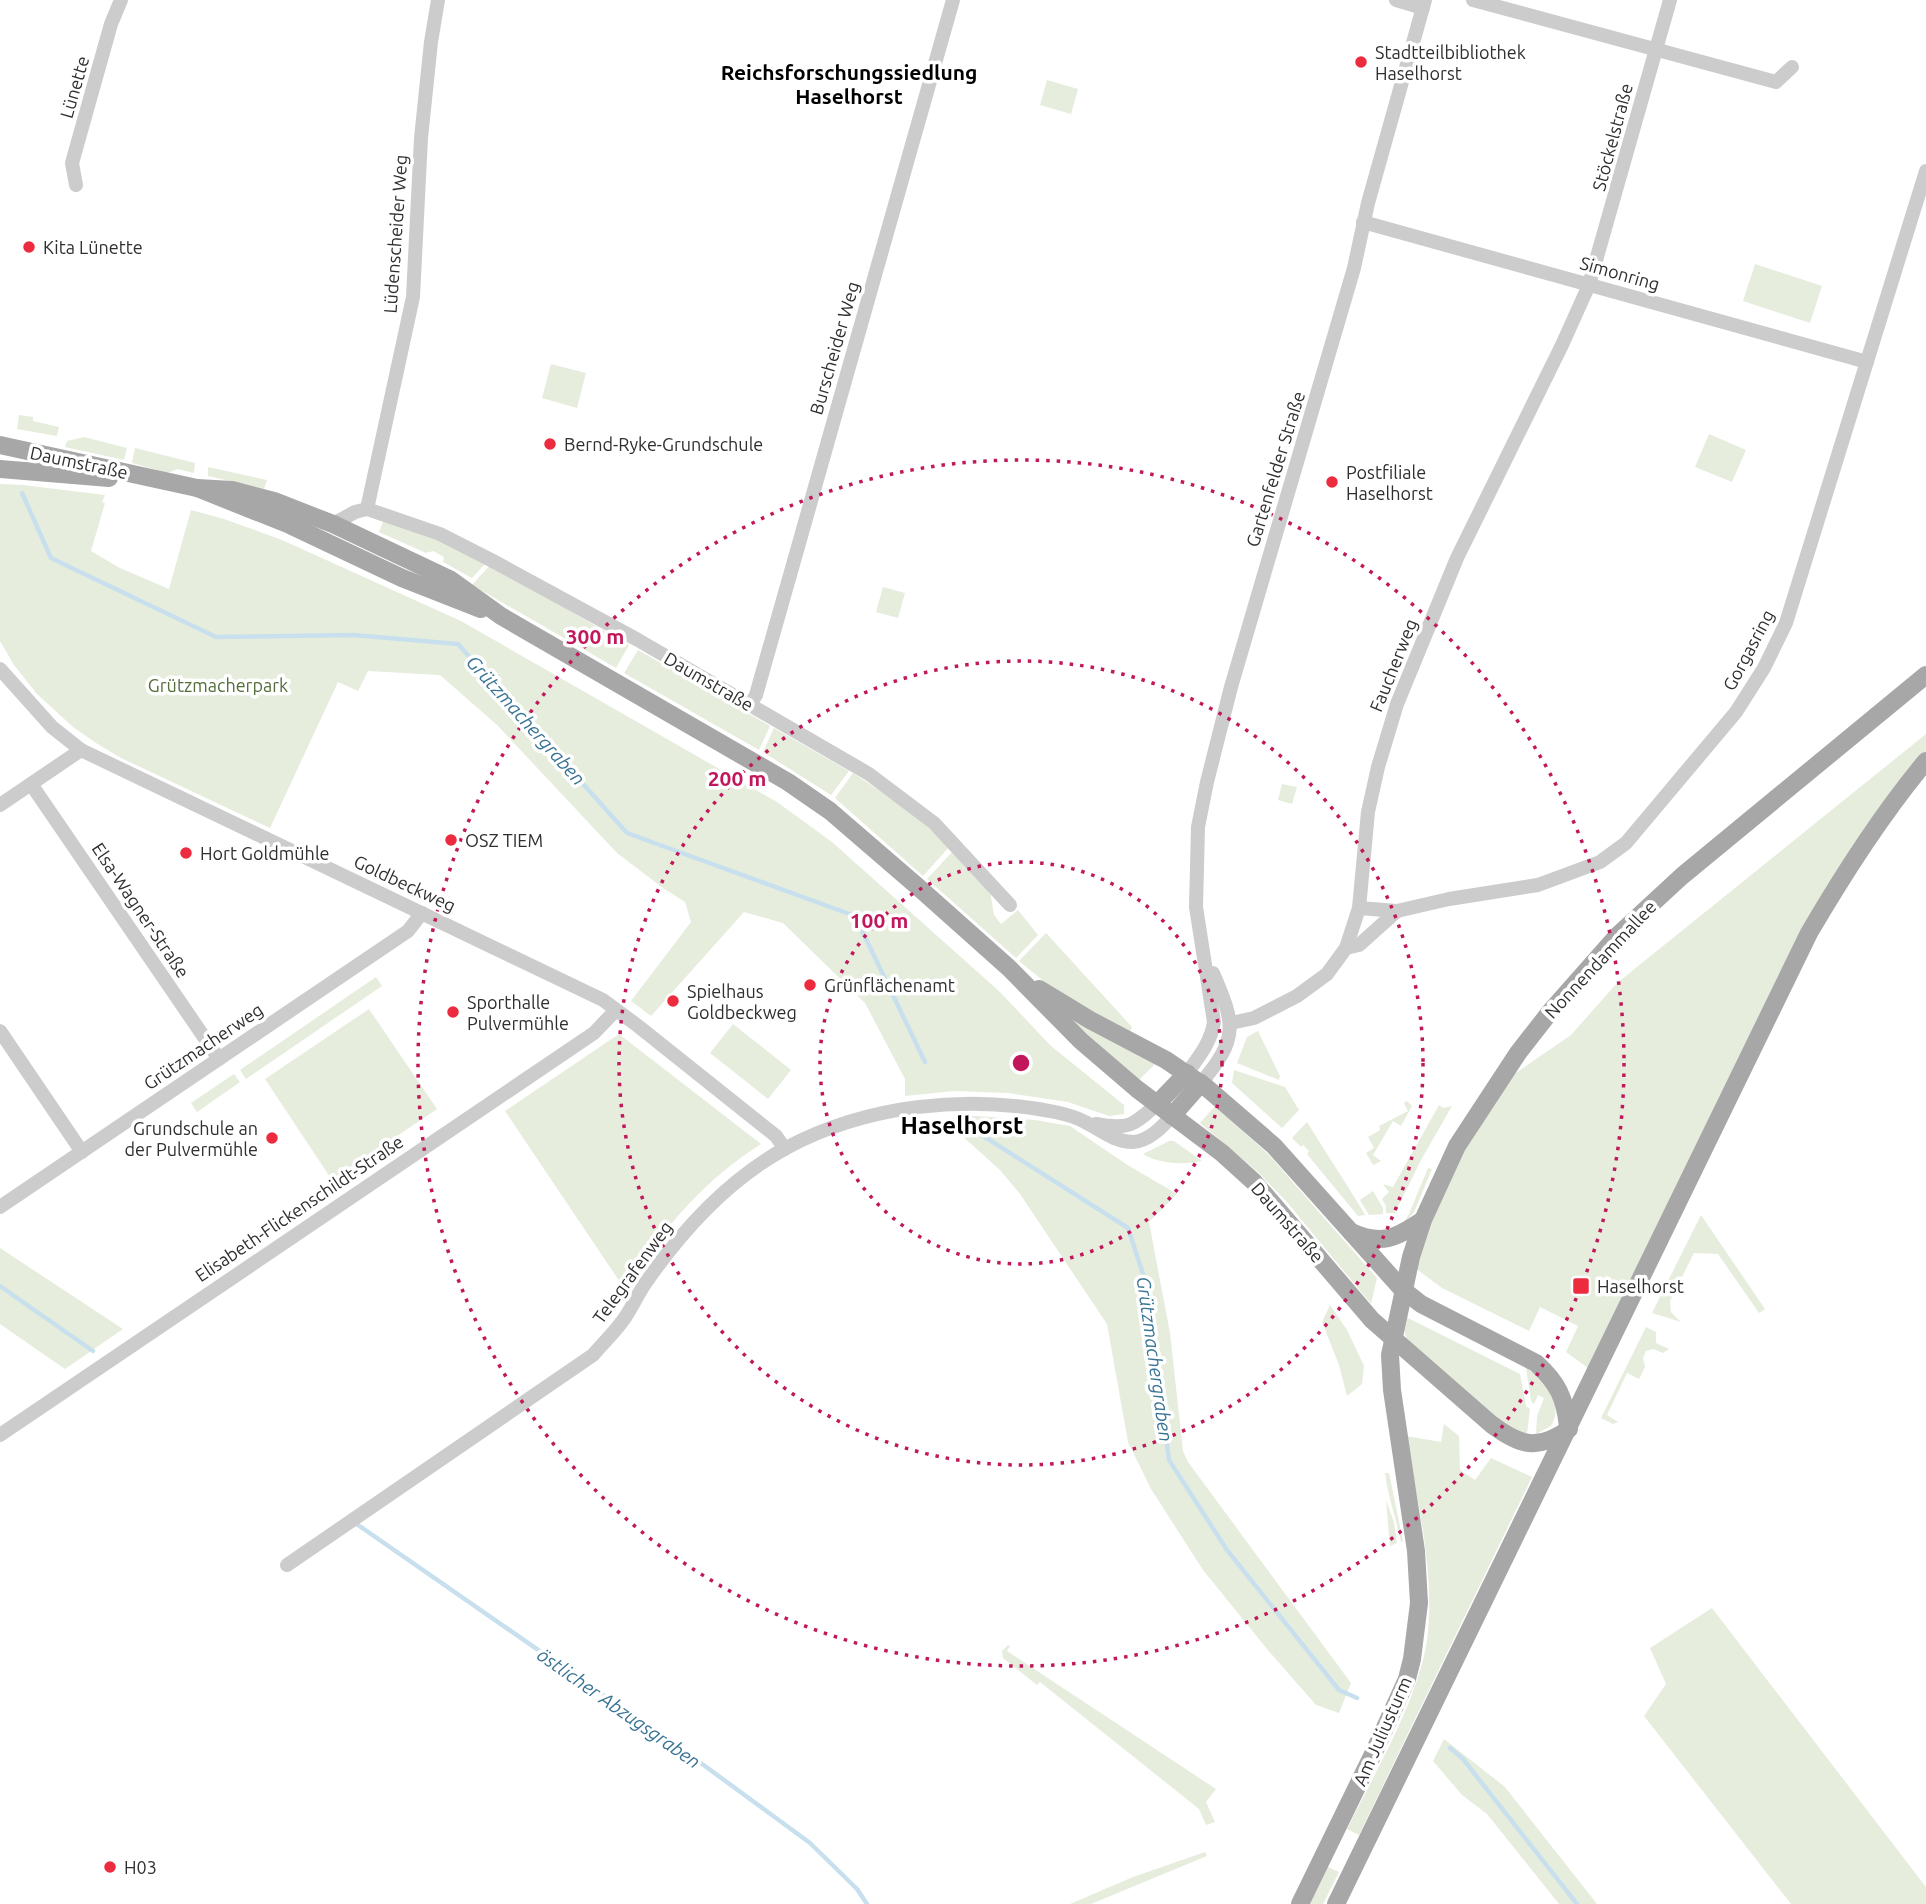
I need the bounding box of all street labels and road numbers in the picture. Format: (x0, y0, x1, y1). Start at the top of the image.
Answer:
street label: Lünette (56, 54, 92, 120)
street label: Stöckelstraße (1588, 81, 1636, 193)
street label: Lüdenscheider Weg (379, 154, 411, 314)
street label: Simonring (1578, 252, 1662, 294)
street label: Burscheider Weg (805, 279, 863, 417)
street label: Gartenfelder Straße (1242, 389, 1308, 549)
street label: Daumstraße (28, 442, 130, 482)
street label: Gorgasring (1718, 606, 1778, 694)
street label: Faucherweg (1365, 616, 1421, 714)
street label: Daumstraße (661, 647, 757, 715)
street label: Elsa-Wagner-Straße (88, 839, 194, 981)
street label: Goldbeckweg (351, 851, 459, 915)
street label: Nonnendammallee (1540, 896, 1660, 1022)
street label: Grützmacherweg (140, 999, 266, 1093)
street label: Elisabeth-Flickenschildt-Straße (191, 1131, 407, 1285)
street label: Daumstraße (1248, 1178, 1328, 1266)
street label: Telegrafenweg (588, 1217, 676, 1327)
street label: Am Juliusturm (1349, 1673, 1415, 1789)

